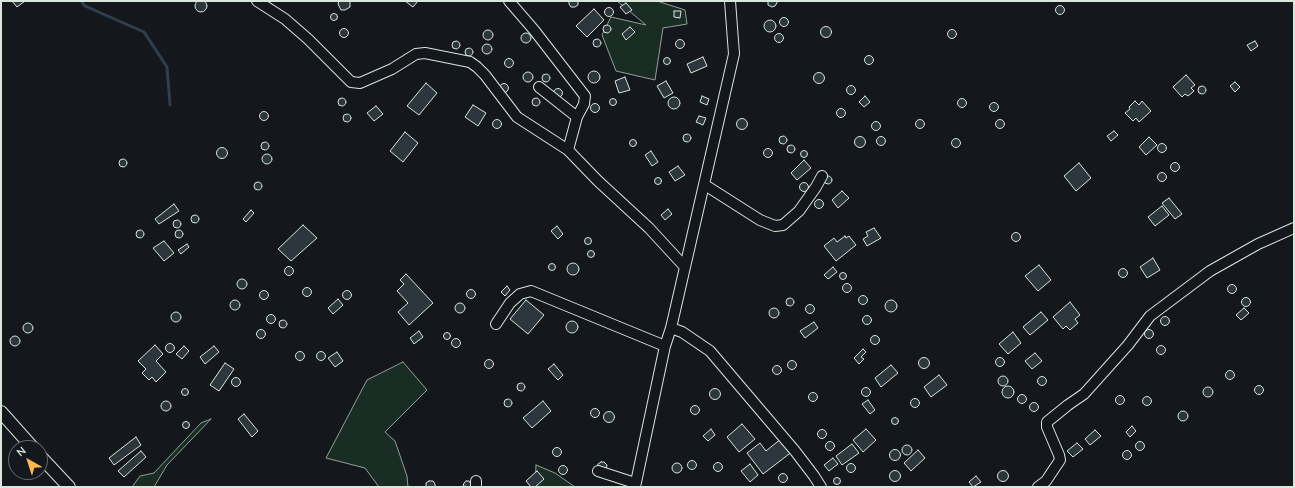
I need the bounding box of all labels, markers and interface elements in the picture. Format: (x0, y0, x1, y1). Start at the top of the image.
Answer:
north arrow (8, 440, 48, 480)
text: N (14, 443, 29, 459)

